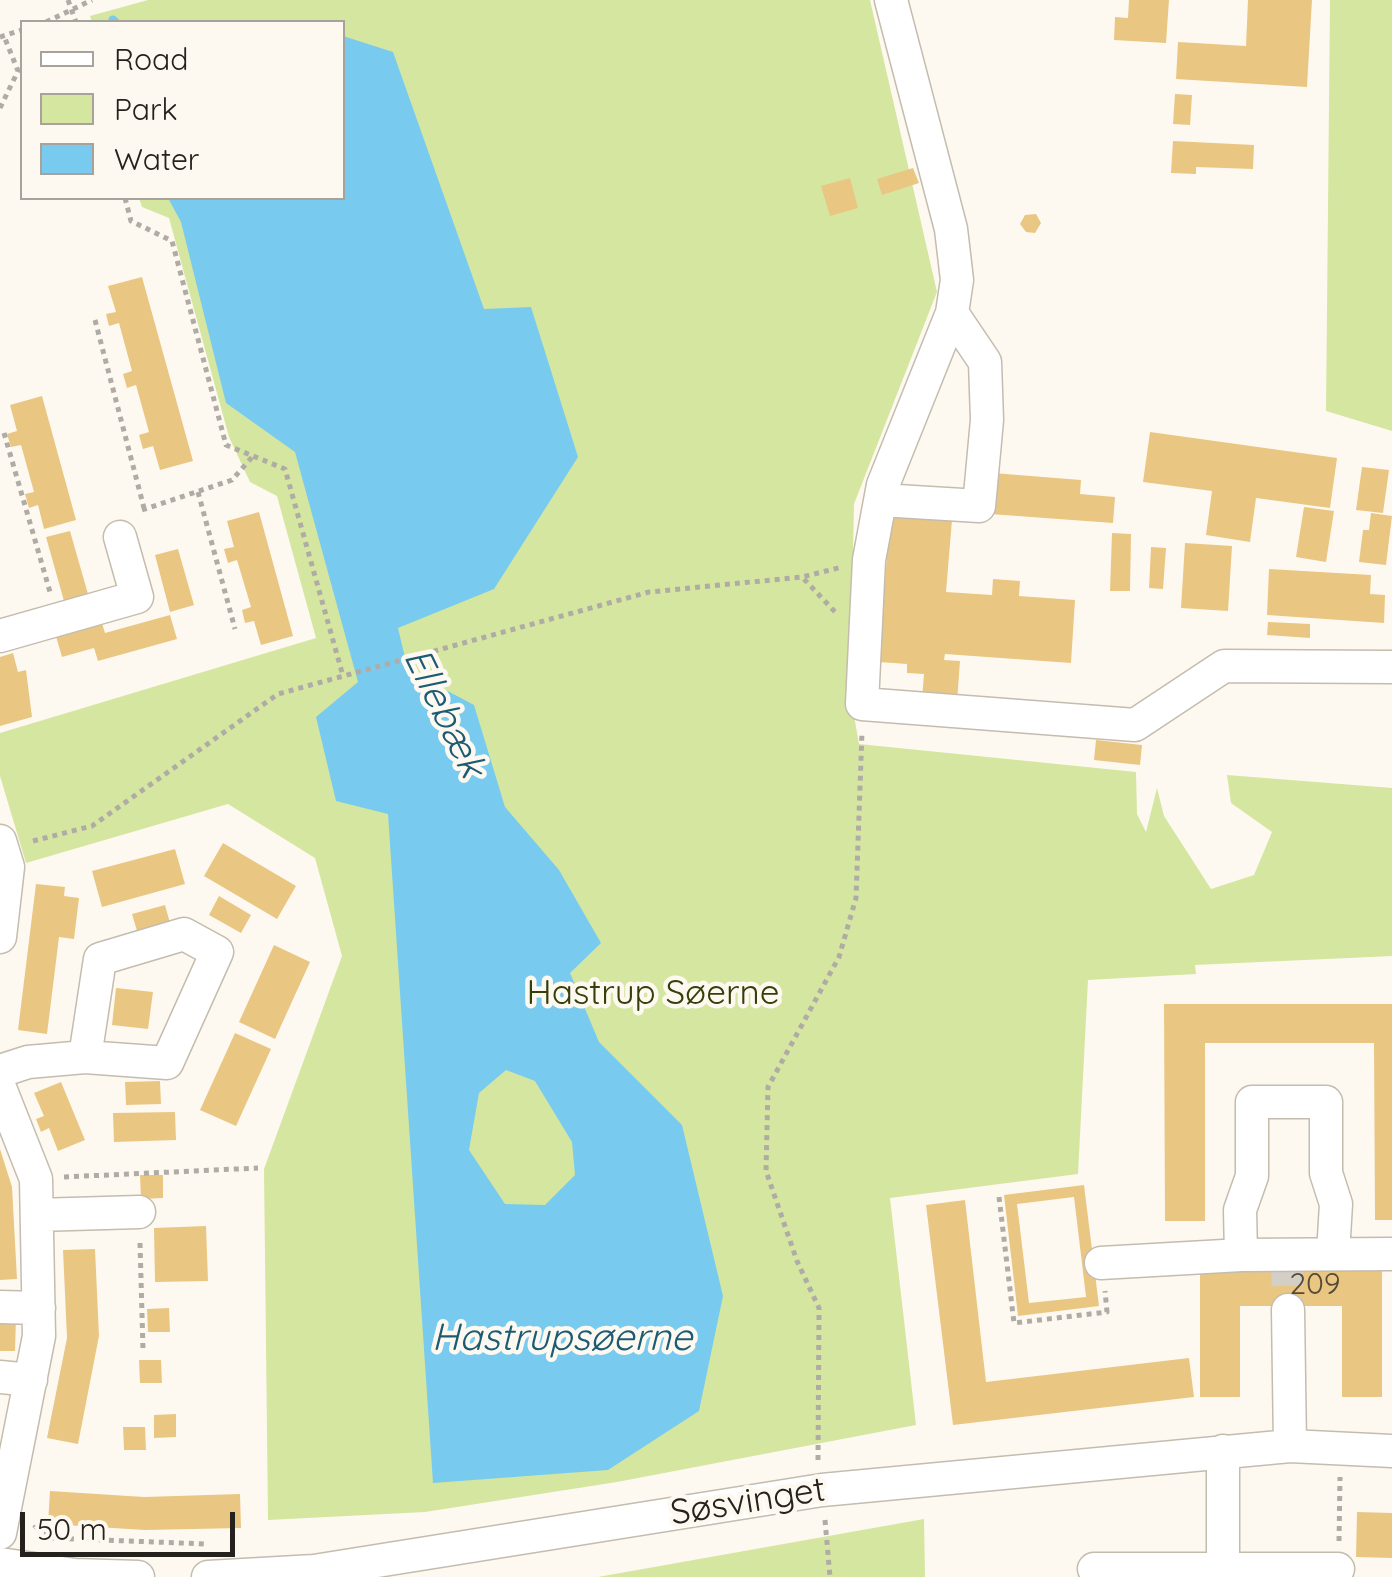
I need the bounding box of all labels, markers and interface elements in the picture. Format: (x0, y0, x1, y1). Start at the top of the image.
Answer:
legend (20, 20, 345, 200)
text: Road (114, 40, 188, 78)
text: Park (114, 90, 178, 128)
text: Water (114, 140, 199, 178)
water label: Ellebæk (393, 641, 495, 785)
park label: Hastrup Søerne (527, 972, 779, 1014)
house number: 209 (1289, 1267, 1341, 1303)
water label: Hastrupsøerne (432, 1316, 692, 1362)
street label: Søsvinget (668, 1469, 828, 1535)
scale bar (25, 1492, 240, 1554)
text: 50 m (37, 1510, 107, 1548)

